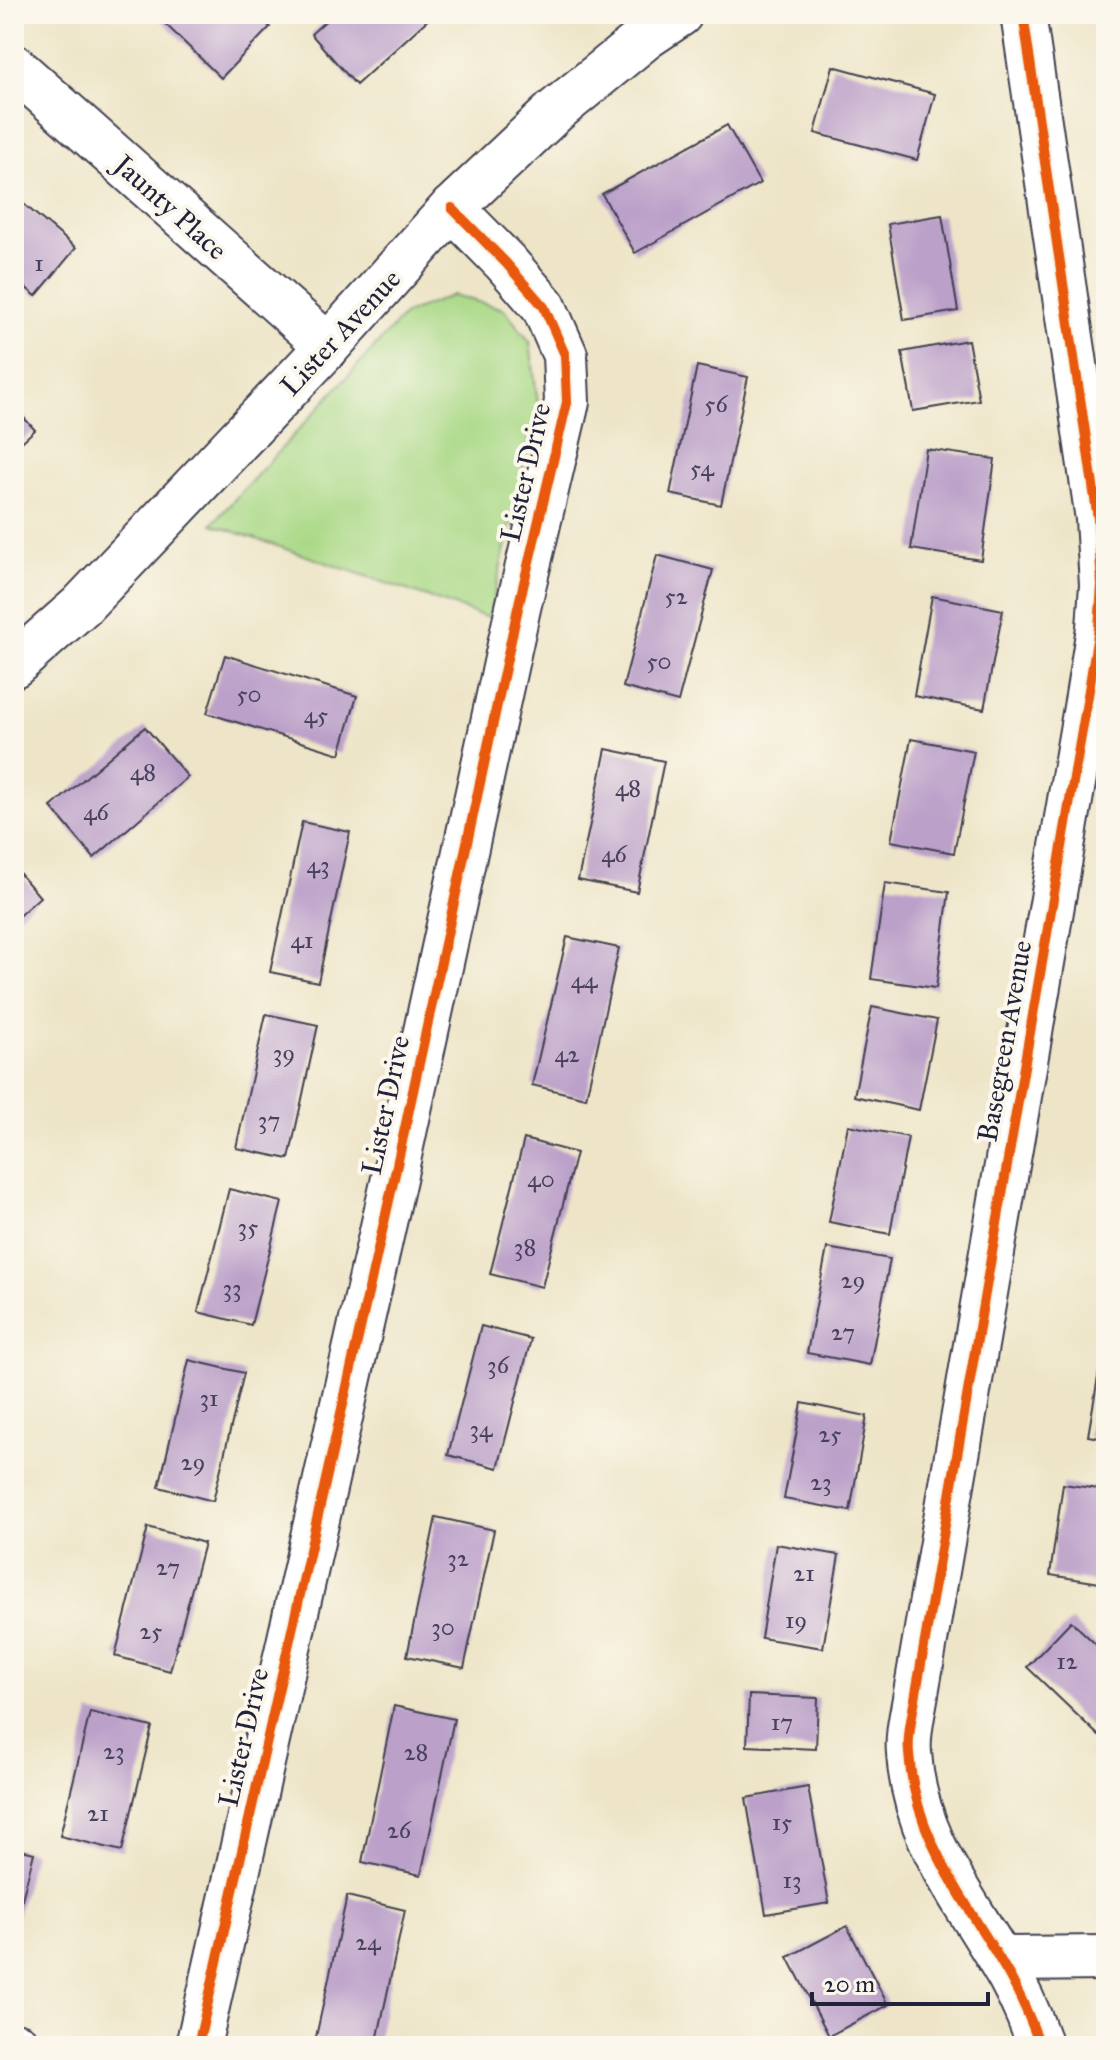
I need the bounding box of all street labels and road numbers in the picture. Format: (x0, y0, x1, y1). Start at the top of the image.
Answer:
street label: Jaunty Place (105, 145, 235, 267)
street label: Lister Avenue (273, 262, 408, 403)
street label: Lister Drive (493, 399, 558, 545)
street label: Basegreen Avenue (970, 938, 1039, 1145)
street label: Lister Drive (354, 1032, 417, 1178)
street label: Lister Drive (211, 1664, 276, 1810)

